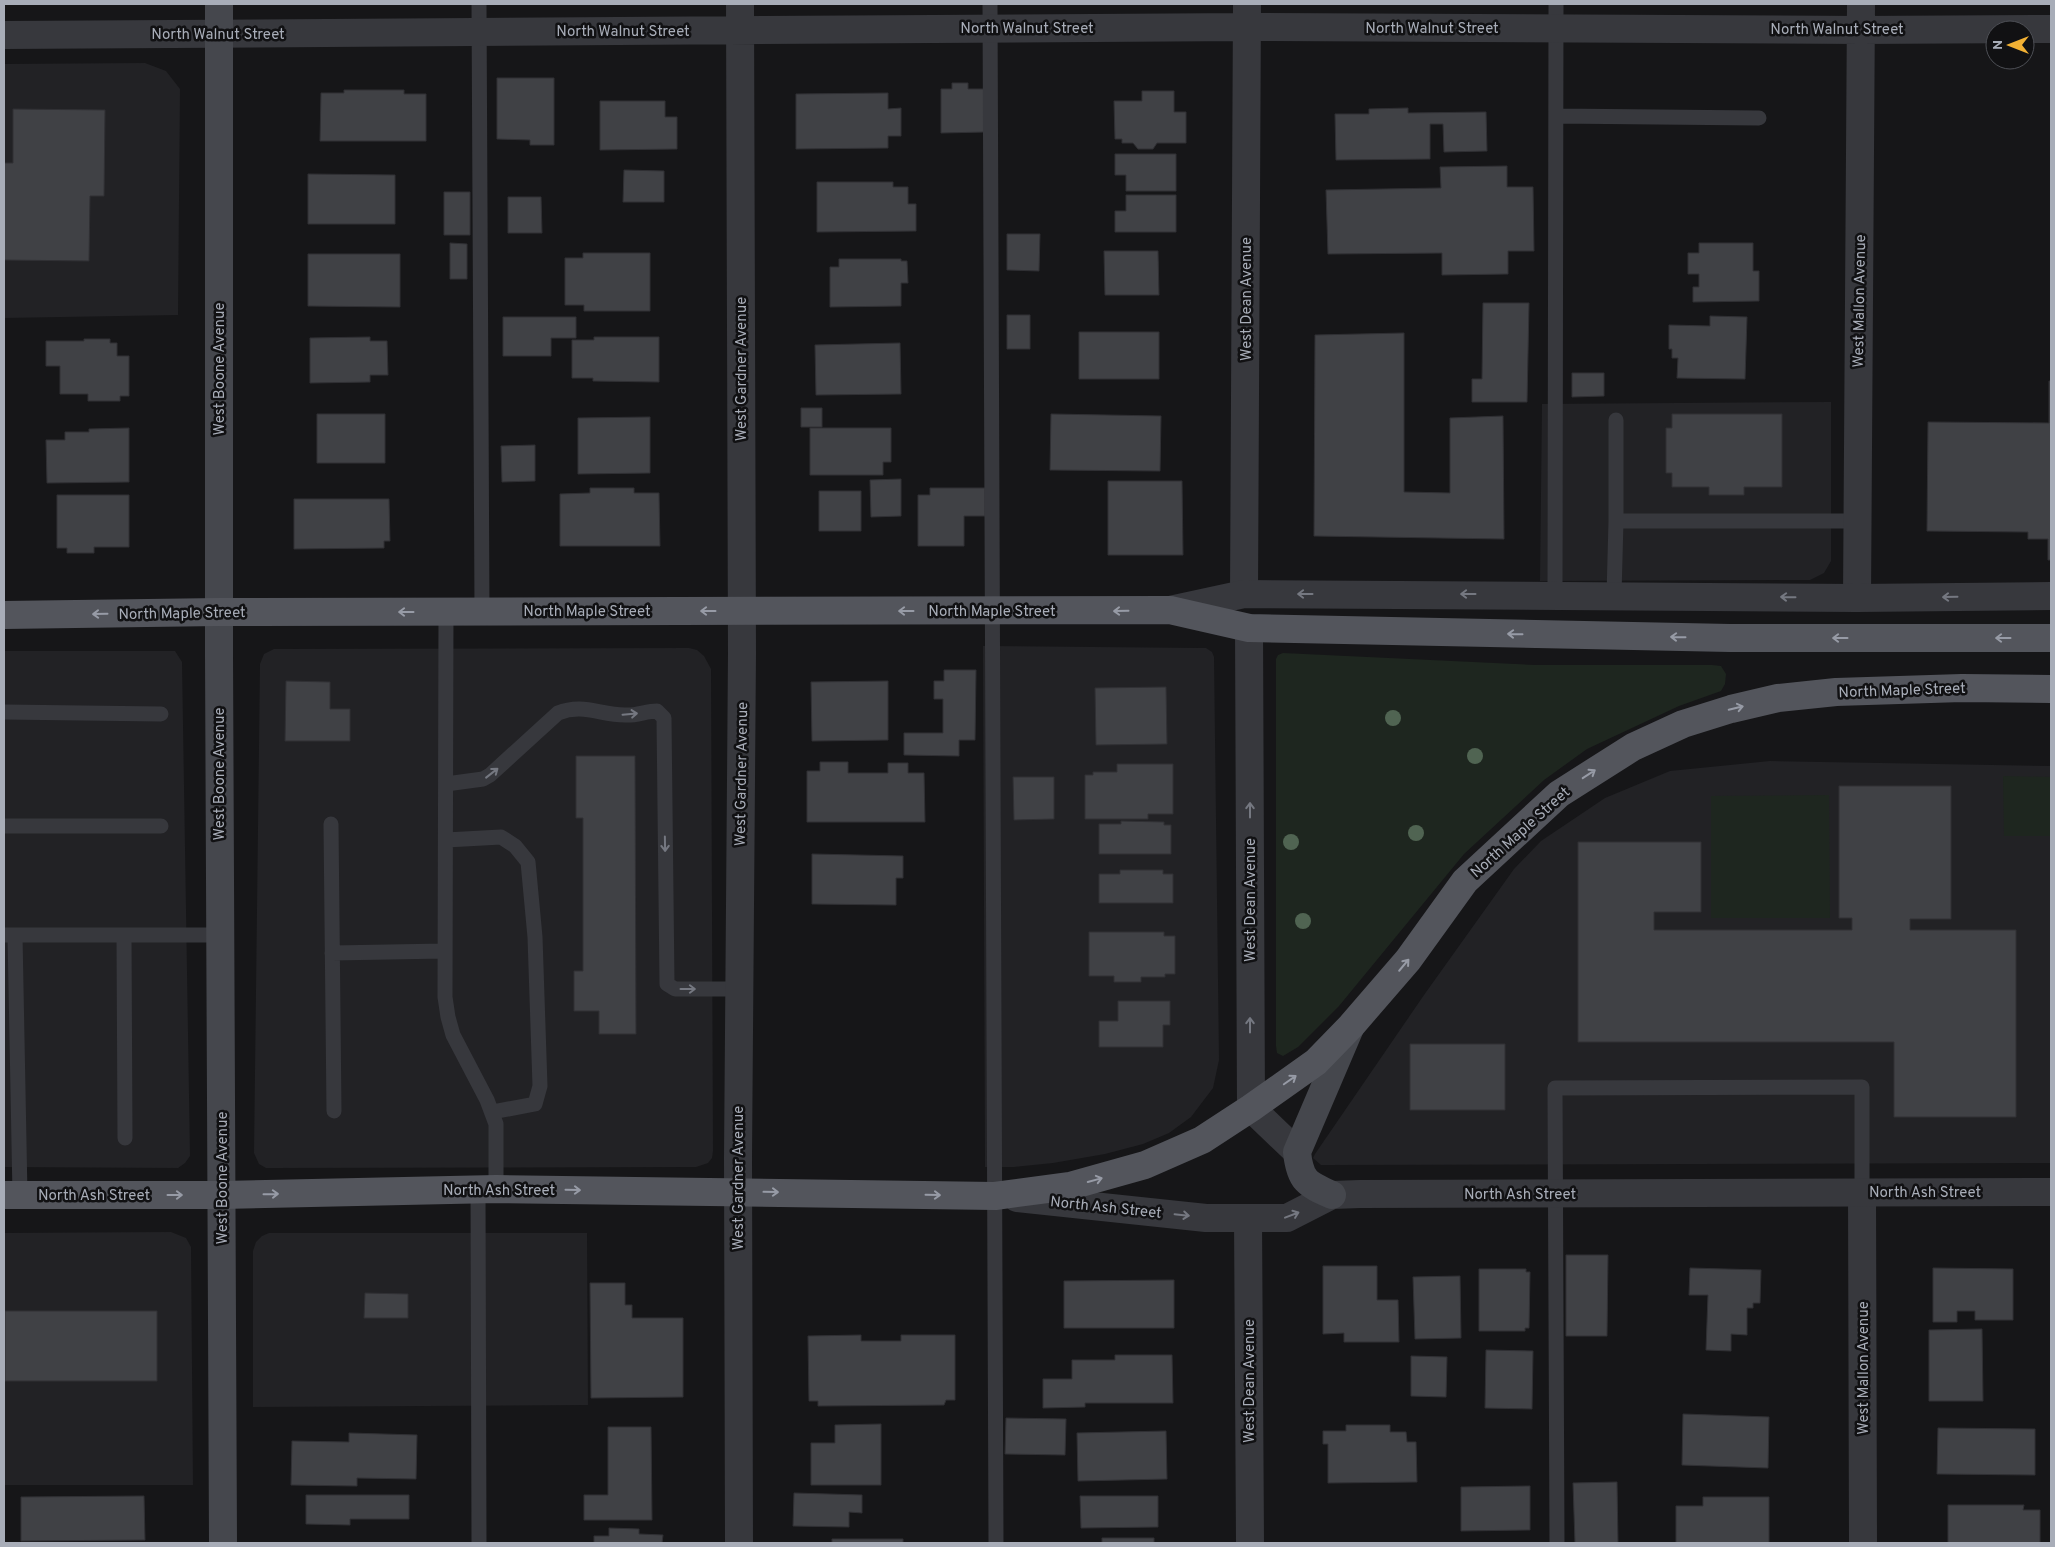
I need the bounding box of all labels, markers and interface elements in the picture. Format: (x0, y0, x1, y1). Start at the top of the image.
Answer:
street label: North Walnut Street (960, 20, 1094, 39)
street label: North Walnut Street (1365, 20, 1499, 39)
north arrow (1985, 20, 2035, 70)
street label: North Walnut Street (1770, 21, 1904, 40)
street label: North Walnut Street (556, 23, 690, 42)
street label: North Walnut Street (151, 26, 285, 45)
text: N (1990, 40, 2007, 50)
street label: West Mallon Avenue (1850, 234, 1871, 368)
street label: West Dean Avenue (1238, 237, 1257, 361)
street label: West Gardner Avenue (733, 297, 752, 441)
street label: West Boone Avenue (211, 303, 230, 436)
one-way arrow (1297, 589, 1314, 599)
one-way arrow (1460, 589, 1476, 599)
one-way arrow (1780, 592, 1796, 602)
one-way arrow (1942, 592, 1958, 602)
street label: North Maple Street (523, 603, 651, 622)
street label: North Maple Street (928, 603, 1056, 622)
street label: North Maple Street (118, 604, 246, 625)
one-way arrow (701, 606, 717, 616)
one-way arrow (1113, 606, 1130, 616)
one-way arrow (398, 607, 414, 617)
one-way arrow (898, 607, 914, 616)
one-way arrow (92, 609, 108, 619)
one-way arrow (1507, 629, 1524, 639)
one-way arrow (1670, 632, 1686, 642)
one-way arrow (1832, 633, 1848, 643)
one-way arrow (1995, 633, 2011, 643)
street label: North Maple Street (1838, 680, 1966, 703)
street label: West Gardner Avenue (732, 702, 753, 846)
one-way arrow (1728, 703, 1744, 712)
street label: West Boone Avenue (211, 708, 230, 841)
one-way arrow (622, 709, 638, 719)
one-way arrow (485, 767, 498, 778)
one-way arrow (1581, 769, 1595, 779)
street label: North Maple Street (1467, 783, 1575, 883)
one-way arrow (1245, 802, 1255, 818)
one-way arrow (660, 835, 670, 851)
street label: West Dean Avenue (1242, 838, 1261, 962)
one-way arrow (1398, 958, 1410, 971)
one-way arrow (679, 984, 695, 994)
one-way arrow (1245, 1017, 1255, 1033)
one-way arrow (1283, 1075, 1297, 1085)
street label: West Gardner Avenue (730, 1106, 749, 1250)
street label: West Boone Avenue (214, 1112, 233, 1245)
one-way arrow (1086, 1174, 1102, 1184)
street label: North Ash Street (443, 1182, 555, 1201)
street label: North Ash Street (1869, 1184, 1981, 1203)
one-way arrow (565, 1185, 581, 1195)
street label: North Ash Street (1464, 1186, 1576, 1205)
street label: North Ash Street (38, 1187, 150, 1206)
one-way arrow (762, 1187, 779, 1197)
one-way arrow (263, 1189, 279, 1198)
one-way arrow (166, 1190, 183, 1200)
one-way arrow (925, 1190, 941, 1200)
street label: North Ash Street (1049, 1193, 1163, 1224)
one-way arrow (1174, 1210, 1190, 1220)
one-way arrow (1284, 1210, 1299, 1219)
street label: West Mallon Avenue (1855, 1301, 1874, 1435)
street label: West Dean Avenue (1241, 1319, 1260, 1443)

